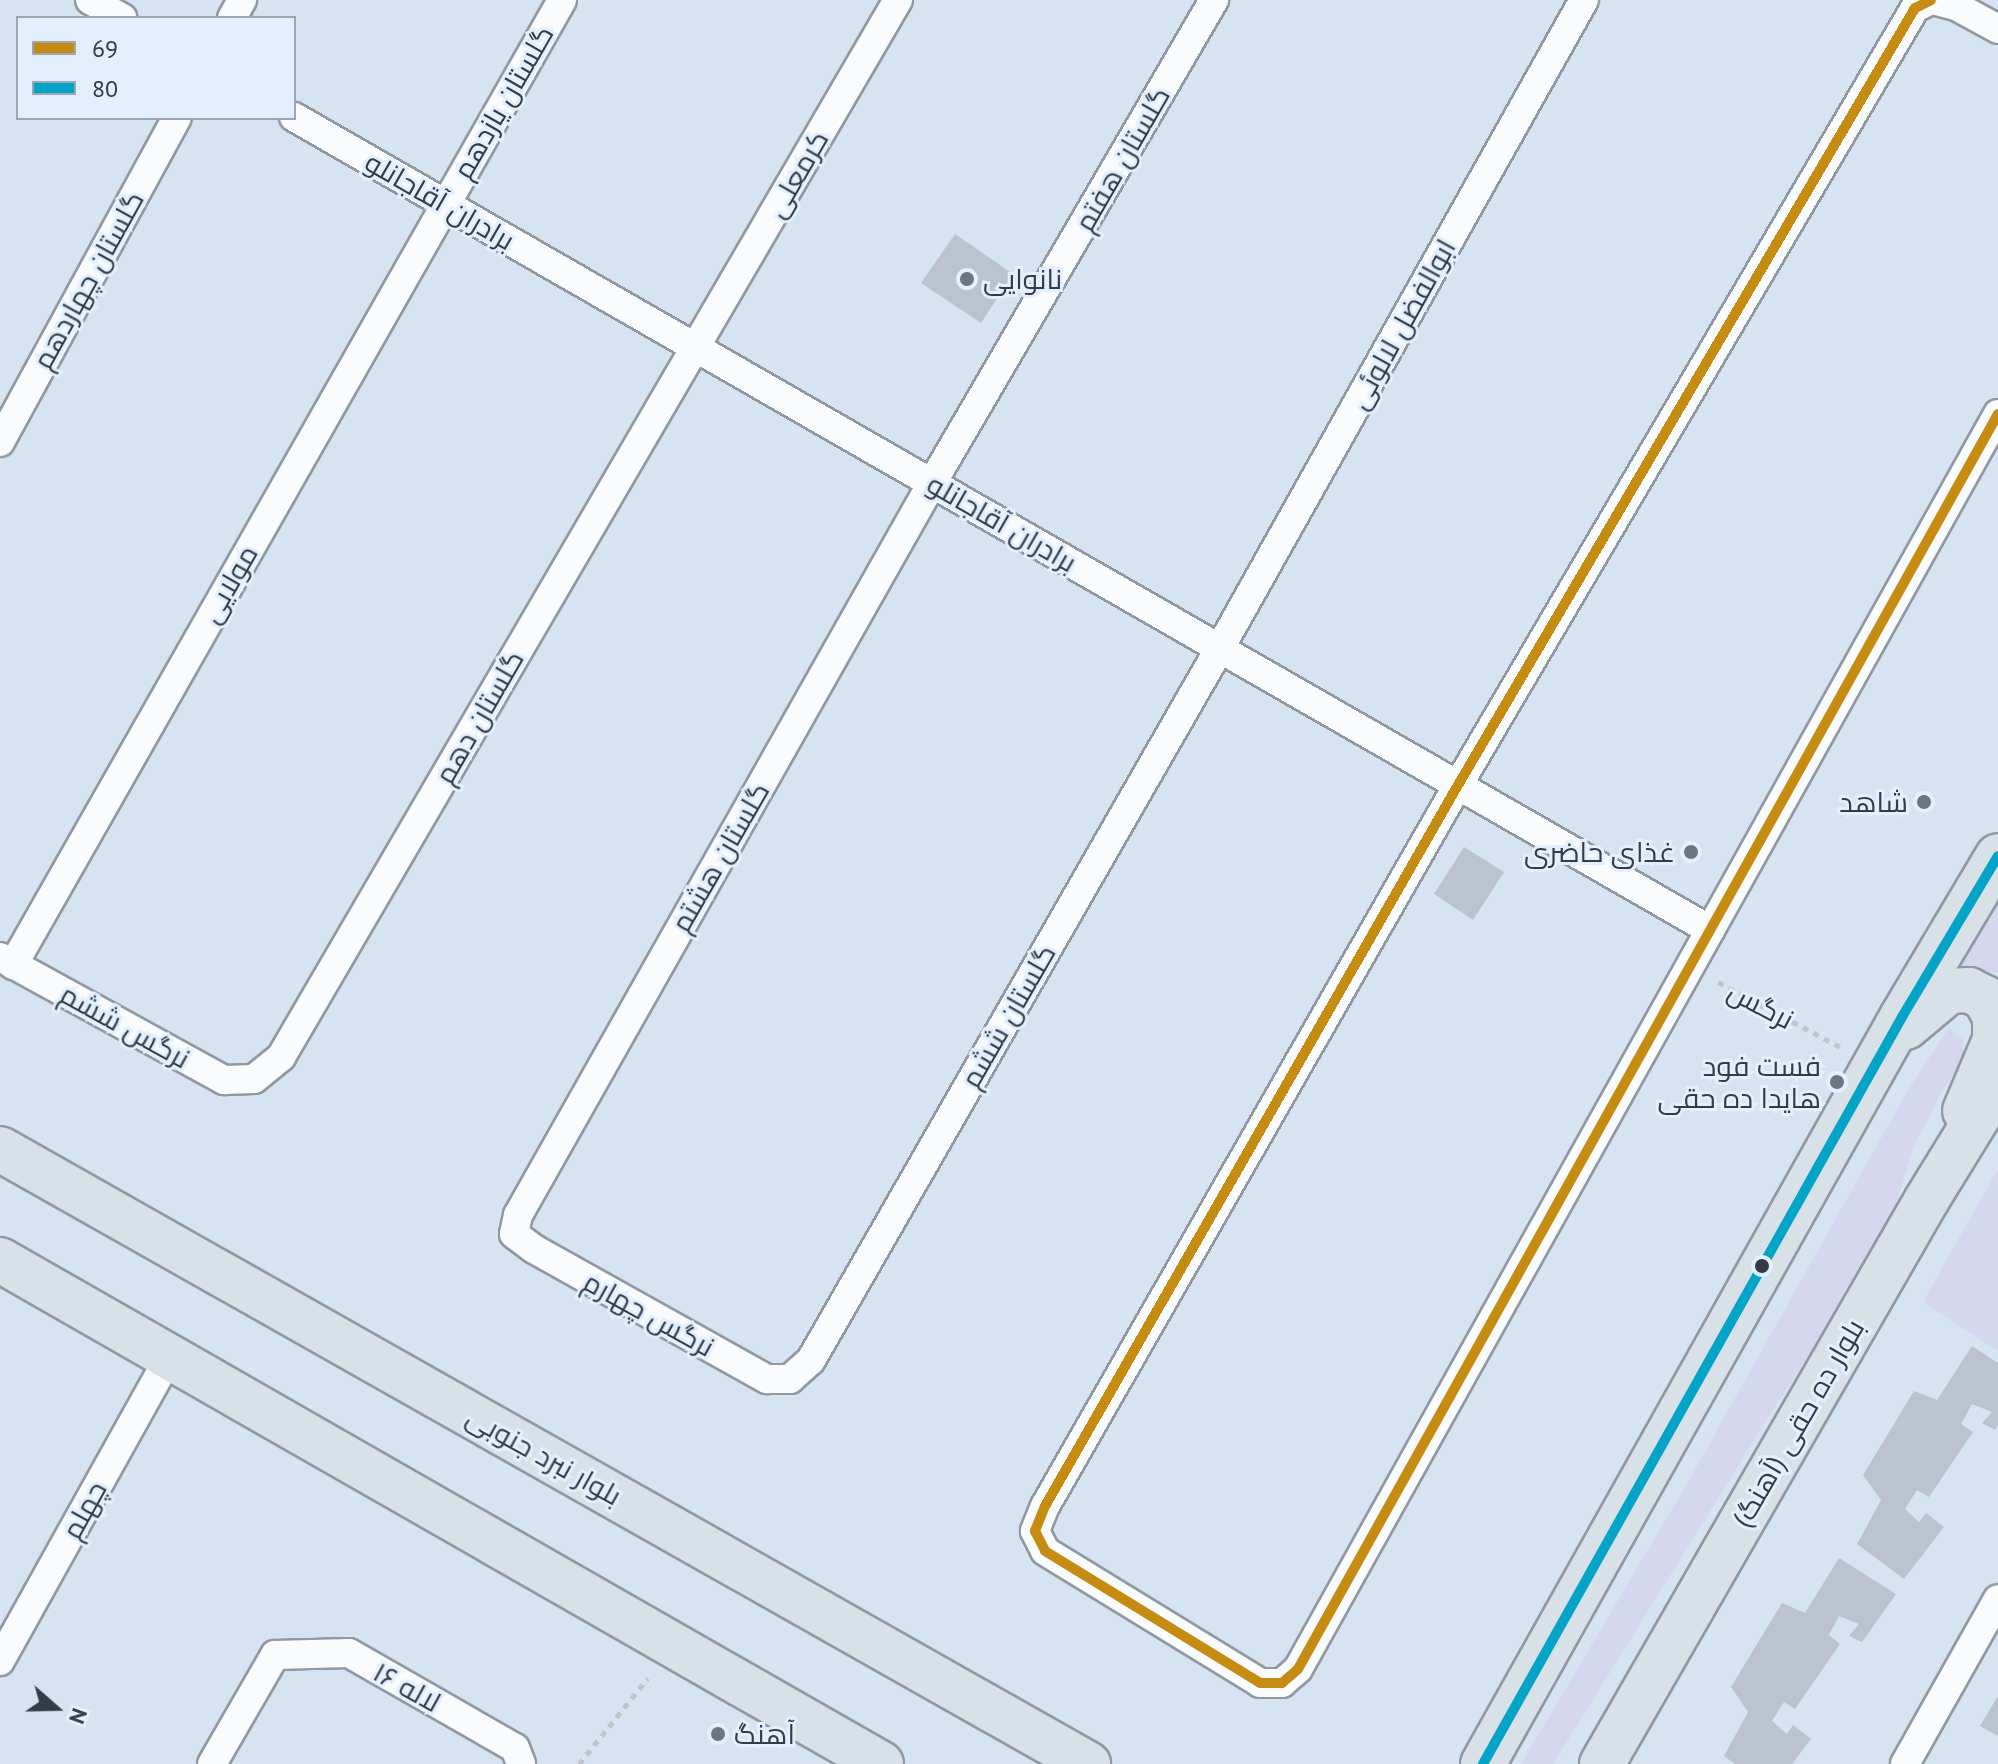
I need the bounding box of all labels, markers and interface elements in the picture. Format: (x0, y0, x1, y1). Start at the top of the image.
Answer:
legend (16, 16, 296, 120)
street label: گلستان یازدهم (446, 19, 560, 185)
text: 69 (92, 33, 118, 64)
text: 80 (92, 73, 118, 104)
street label: گلستان هفتم (1067, 81, 1177, 237)
street label: کرمعلی (759, 124, 835, 224)
street label: برادران آقاجانلو (359, 145, 521, 257)
street label: گلستان چهاردهم (25, 185, 151, 375)
street label: ابوالفضل لالوئی (1341, 233, 1463, 415)
place label: نانوایی (983, 262, 1062, 296)
marker: نانوایی (958, 270, 976, 288)
street label: برادران آقاجانلو (921, 467, 1083, 579)
street label: مولایی (193, 539, 265, 629)
street label: گلستان دهم (427, 644, 531, 790)
street label: گلستان هشتم (664, 776, 776, 938)
place label: شاهد (1839, 785, 1908, 819)
marker: شاهد (1915, 793, 1933, 811)
place label: غذای حاضری (1524, 835, 1675, 869)
marker: غذای حاضری (1682, 843, 1700, 861)
street label: گلستان ششم (953, 938, 1063, 1094)
street label: نرگس (1722, 974, 1800, 1036)
street label: نرگس ششم (54, 977, 196, 1075)
place label: فست فود هایدا ده حقی (1657, 1049, 1821, 1115)
marker: فست فود هایدا ده حقی (1828, 1073, 1846, 1091)
unlabelled marker (1754, 1258, 1770, 1274)
street label: نرگس چهارم (578, 1264, 720, 1364)
street label: بلوار ده حقی (آهنگ) (1725, 1313, 1871, 1533)
street label: بلوار نبرد جنوبی (461, 1400, 627, 1512)
street label: چهلم (55, 1475, 113, 1545)
street label: لاله ۱۶ (368, 1655, 446, 1719)
north arrow (16, 1668, 96, 1748)
text: N (63, 1705, 94, 1728)
place label: آهنگ (734, 1717, 795, 1751)
marker: آهنگ (709, 1725, 727, 1743)

